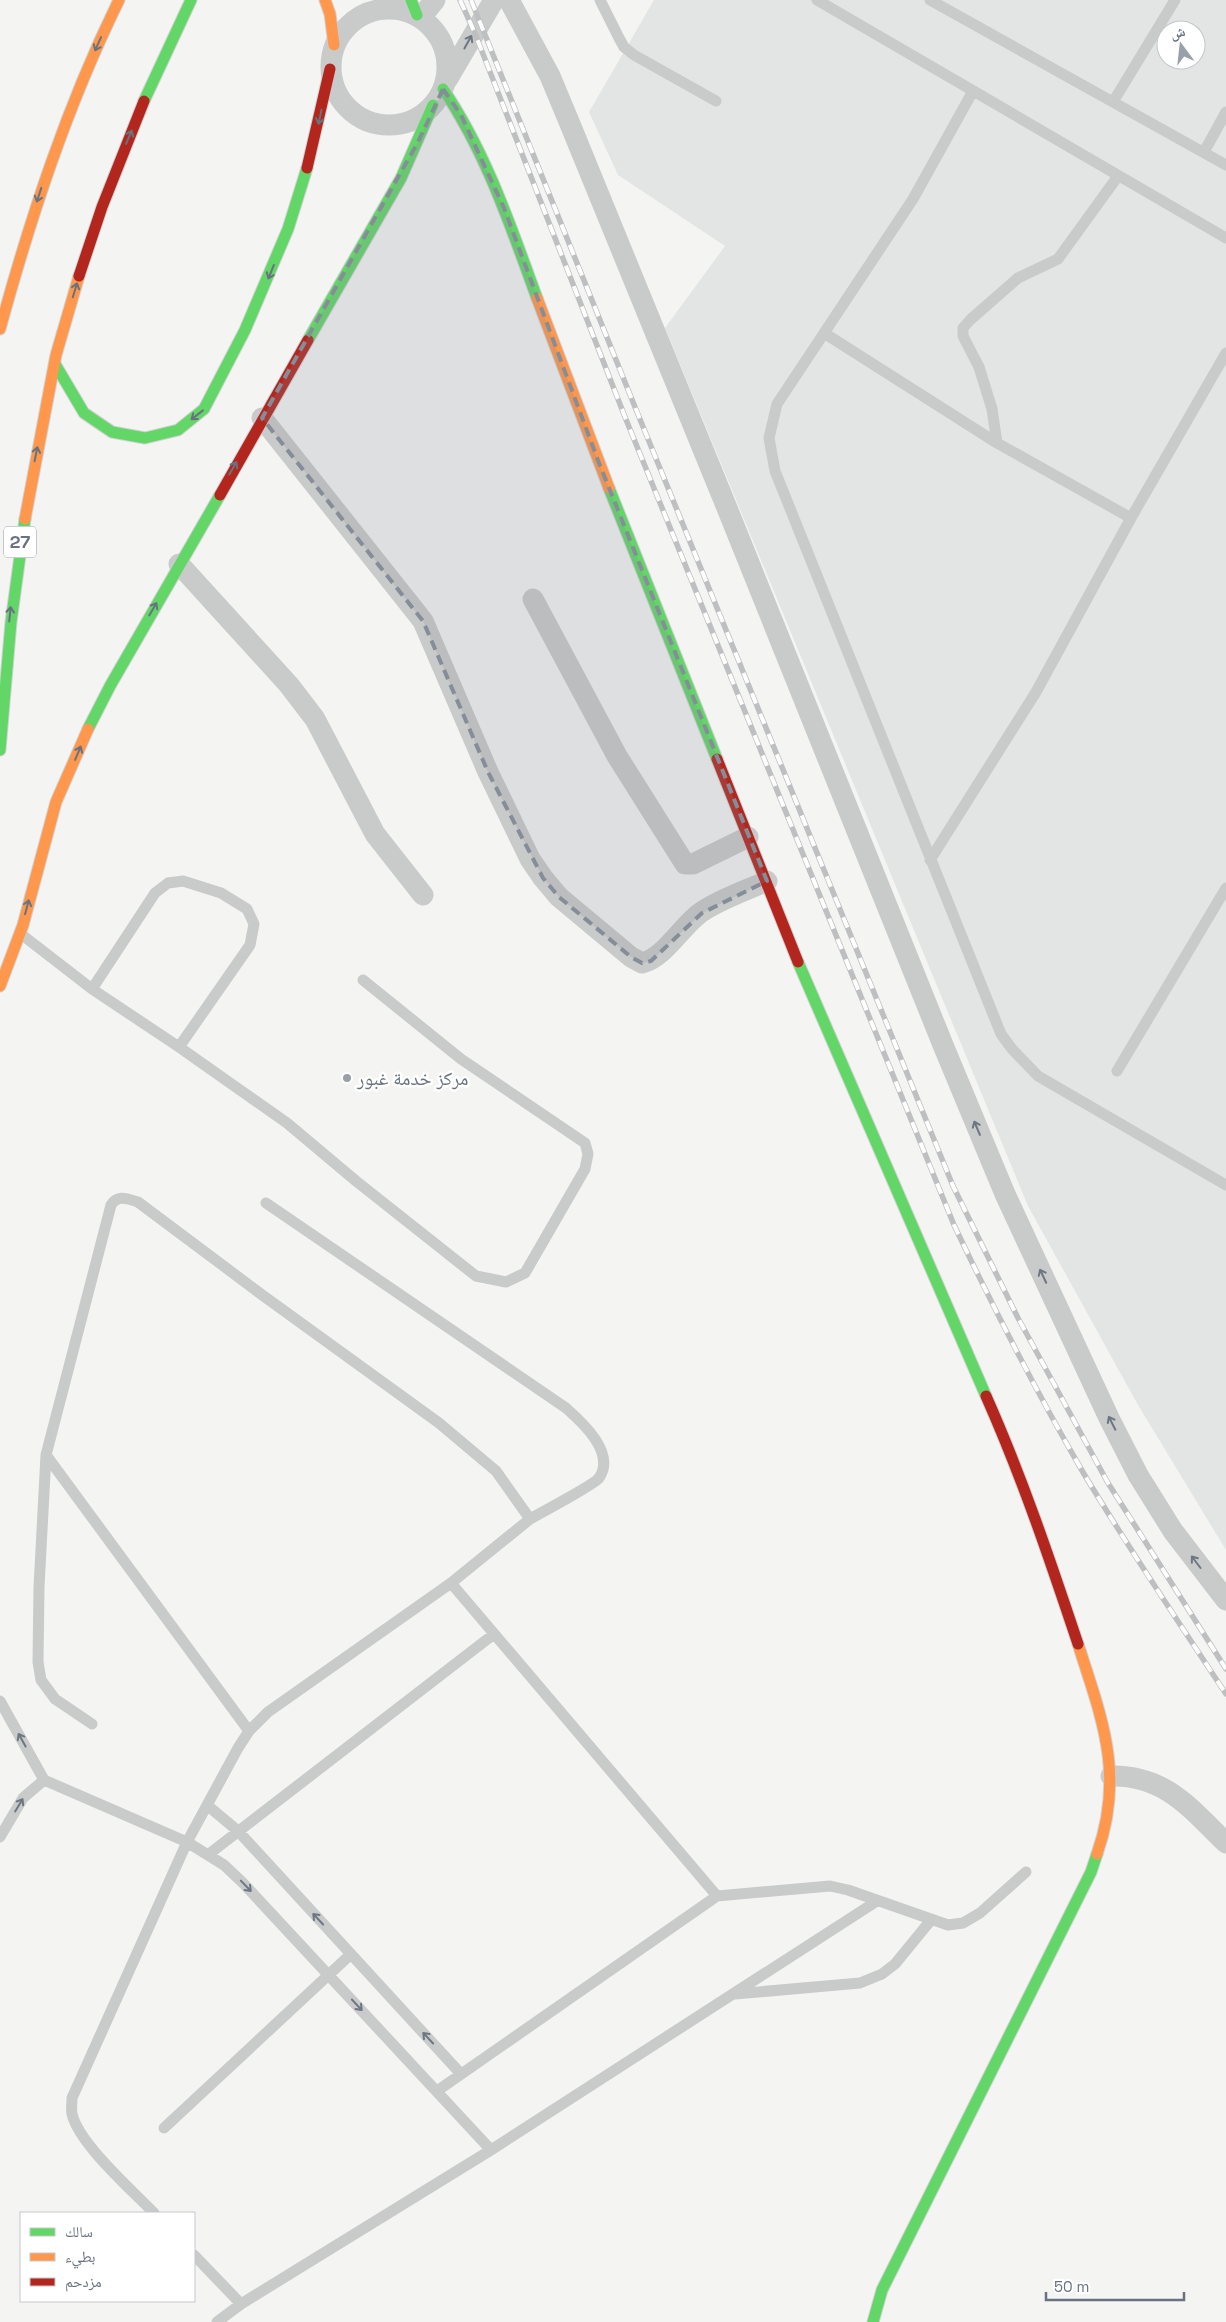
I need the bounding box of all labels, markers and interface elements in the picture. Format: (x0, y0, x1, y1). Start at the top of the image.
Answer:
north arrow (1156, 20, 1206, 70)
text: ش (1168, 22, 1187, 43)
one-way arrow (464, 35, 474, 49)
one-way arrow (93, 36, 102, 51)
one-way arrow (315, 108, 324, 124)
one-way arrow (124, 130, 134, 145)
one-way arrow (33, 187, 43, 203)
one-way arrow (266, 264, 275, 279)
one-way arrow (71, 283, 81, 299)
one-way arrow (191, 409, 204, 420)
one-way arrow (32, 446, 41, 462)
one-way arrow (229, 461, 239, 475)
road number: 27 (4, 526, 36, 558)
one-way arrow (148, 601, 158, 616)
one-way arrow (6, 607, 15, 623)
one-way arrow (73, 746, 83, 761)
one-way arrow (23, 899, 32, 915)
place label: مركز خدمة غبور (356, 1066, 468, 1091)
marker: مركز خدمة غبور (341, 1072, 353, 1084)
one-way arrow (972, 1120, 981, 1135)
one-way arrow (1038, 1269, 1048, 1284)
one-way arrow (1107, 1416, 1116, 1431)
one-way arrow (1191, 1556, 1202, 1569)
one-way arrow (17, 1733, 27, 1748)
one-way arrow (14, 1799, 24, 1813)
one-way arrow (240, 1879, 252, 1892)
one-way arrow (312, 1912, 324, 1925)
one-way arrow (351, 1998, 363, 2011)
one-way arrow (422, 2032, 434, 2045)
legend (20, 2212, 195, 2302)
text: سالك (65, 2222, 93, 2241)
text: بطيء (65, 2247, 95, 2269)
scale bar (1046, 2270, 1184, 2302)
text: مزدحم (65, 2272, 102, 2292)
text: 50 m (1054, 2277, 1089, 2296)

